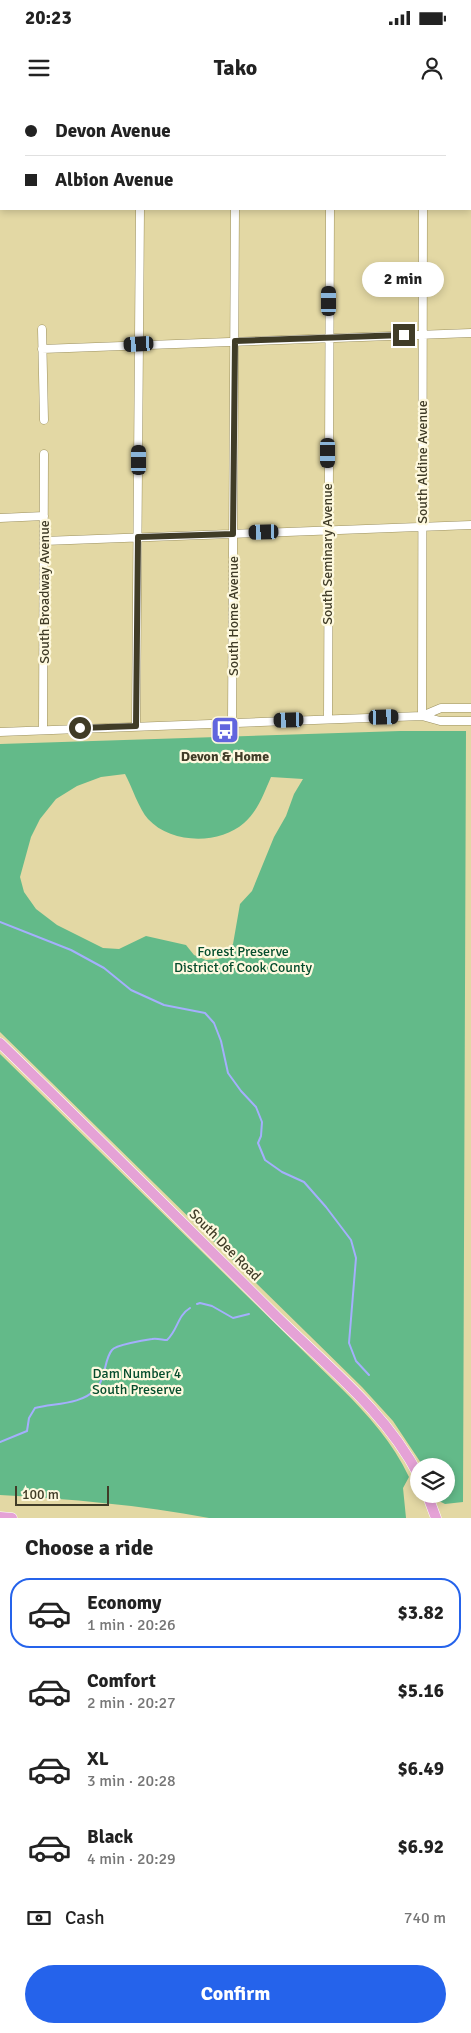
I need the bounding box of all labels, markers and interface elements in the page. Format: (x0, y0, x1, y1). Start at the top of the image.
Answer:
text: 20:23 (25, 6, 72, 30)
icon: menu (25, 54, 53, 82)
text: Tako (214, 54, 257, 81)
icon: person (418, 54, 446, 82)
text: Devon Avenue (55, 119, 171, 143)
text: Albion Avenue (55, 168, 174, 192)
callout: 2 min (363, 262, 445, 298)
text: 2 min (384, 269, 422, 289)
car (321, 286, 336, 316)
route end (393, 324, 415, 346)
car (123, 336, 154, 352)
street label: South Aldine Avenue (414, 400, 431, 524)
car (320, 438, 335, 468)
car (131, 445, 146, 475)
street label: South Seminary Avenue (319, 483, 336, 625)
street label: South Broadway Avenue (36, 520, 53, 664)
car (248, 524, 279, 540)
street label: South Home Avenue (225, 556, 242, 676)
car (368, 709, 399, 725)
car (273, 712, 304, 728)
bus stop icon: Devon & Home (210, 715, 240, 745)
route start (69, 717, 91, 739)
place label: Devon & Home (181, 748, 269, 765)
park label: Forest Preserve District of Cook County (174, 943, 312, 976)
street label: South Dee Road (186, 1206, 264, 1284)
park label: Dam Number 4 South Preserve (92, 1365, 182, 1398)
map controls (410, 1458, 455, 1503)
button: layers (410, 1458, 455, 1503)
scale bar (15, 1483, 109, 1506)
text: 100 m (22, 1486, 59, 1503)
text: Choose a ride (25, 1534, 153, 1561)
icon: car (27, 1591, 72, 1636)
text: Economy (87, 1591, 161, 1615)
text: $3.82 (398, 1601, 444, 1625)
text: 1 min · 20:26 (87, 1615, 176, 1635)
icon: car (27, 1669, 72, 1714)
text: Comfort (87, 1669, 156, 1693)
text: $5.16 (398, 1679, 444, 1703)
text: 2 min · 20:27 (87, 1693, 176, 1713)
icon: car (27, 1747, 72, 1792)
text: XL (87, 1747, 109, 1771)
text: $6.49 (398, 1757, 444, 1781)
text: 3 min · 20:28 (87, 1771, 176, 1791)
icon: car (27, 1825, 72, 1870)
text: Black (87, 1825, 133, 1849)
text: $6.92 (398, 1835, 444, 1859)
text: 4 min · 20:29 (87, 1849, 176, 1869)
icon: cash (25, 1904, 53, 1932)
text: Cash (65, 1906, 105, 1930)
text: 740 m (404, 1908, 446, 1928)
button: Confirm (25, 1965, 446, 2023)

